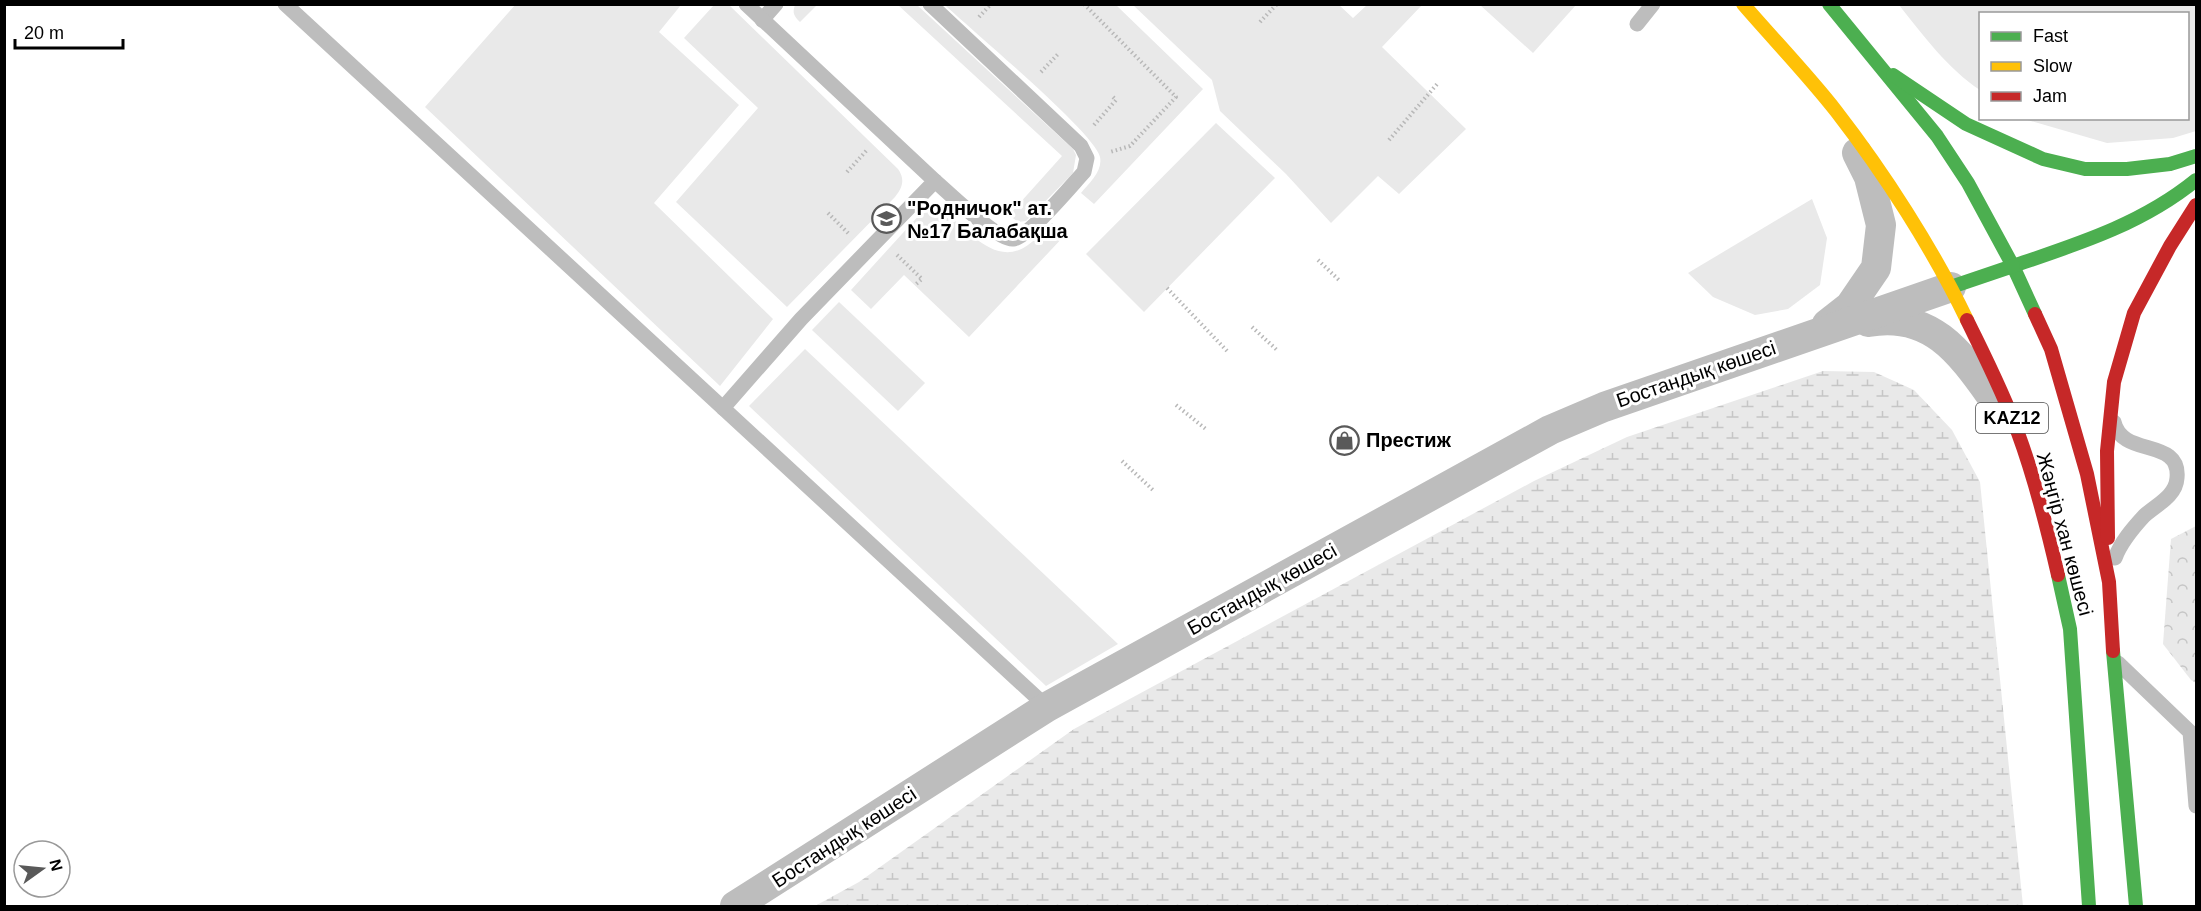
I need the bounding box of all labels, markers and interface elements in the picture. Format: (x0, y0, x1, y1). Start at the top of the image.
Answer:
scale bar (15, 12, 123, 50)
legend (1979, 12, 2189, 120)
text: 20 m (24, 23, 64, 43)
text: Fast (2033, 26, 2068, 46)
text: Slow (2033, 56, 2073, 76)
text: Jam (2033, 86, 2067, 106)
place label: "Родничок" ат. №17 Балабақша (907, 197, 1069, 242)
school or university icon: "Родничок" ат. №17 Балабақша (870, 203, 902, 235)
street label: Бостандық көшесі (1613, 336, 1779, 412)
road number: KAZ12 (1976, 403, 2048, 433)
shop icon: Престиж (1329, 424, 1361, 456)
place label: Престиж (1366, 429, 1452, 451)
street label: Жәңгір хан көшесі (2033, 450, 2097, 618)
street label: Бостандық көшесі (1184, 539, 1340, 639)
street label: Бостандық көшесі (768, 782, 920, 892)
north arrow (12, 839, 72, 899)
text: N (46, 857, 66, 873)

